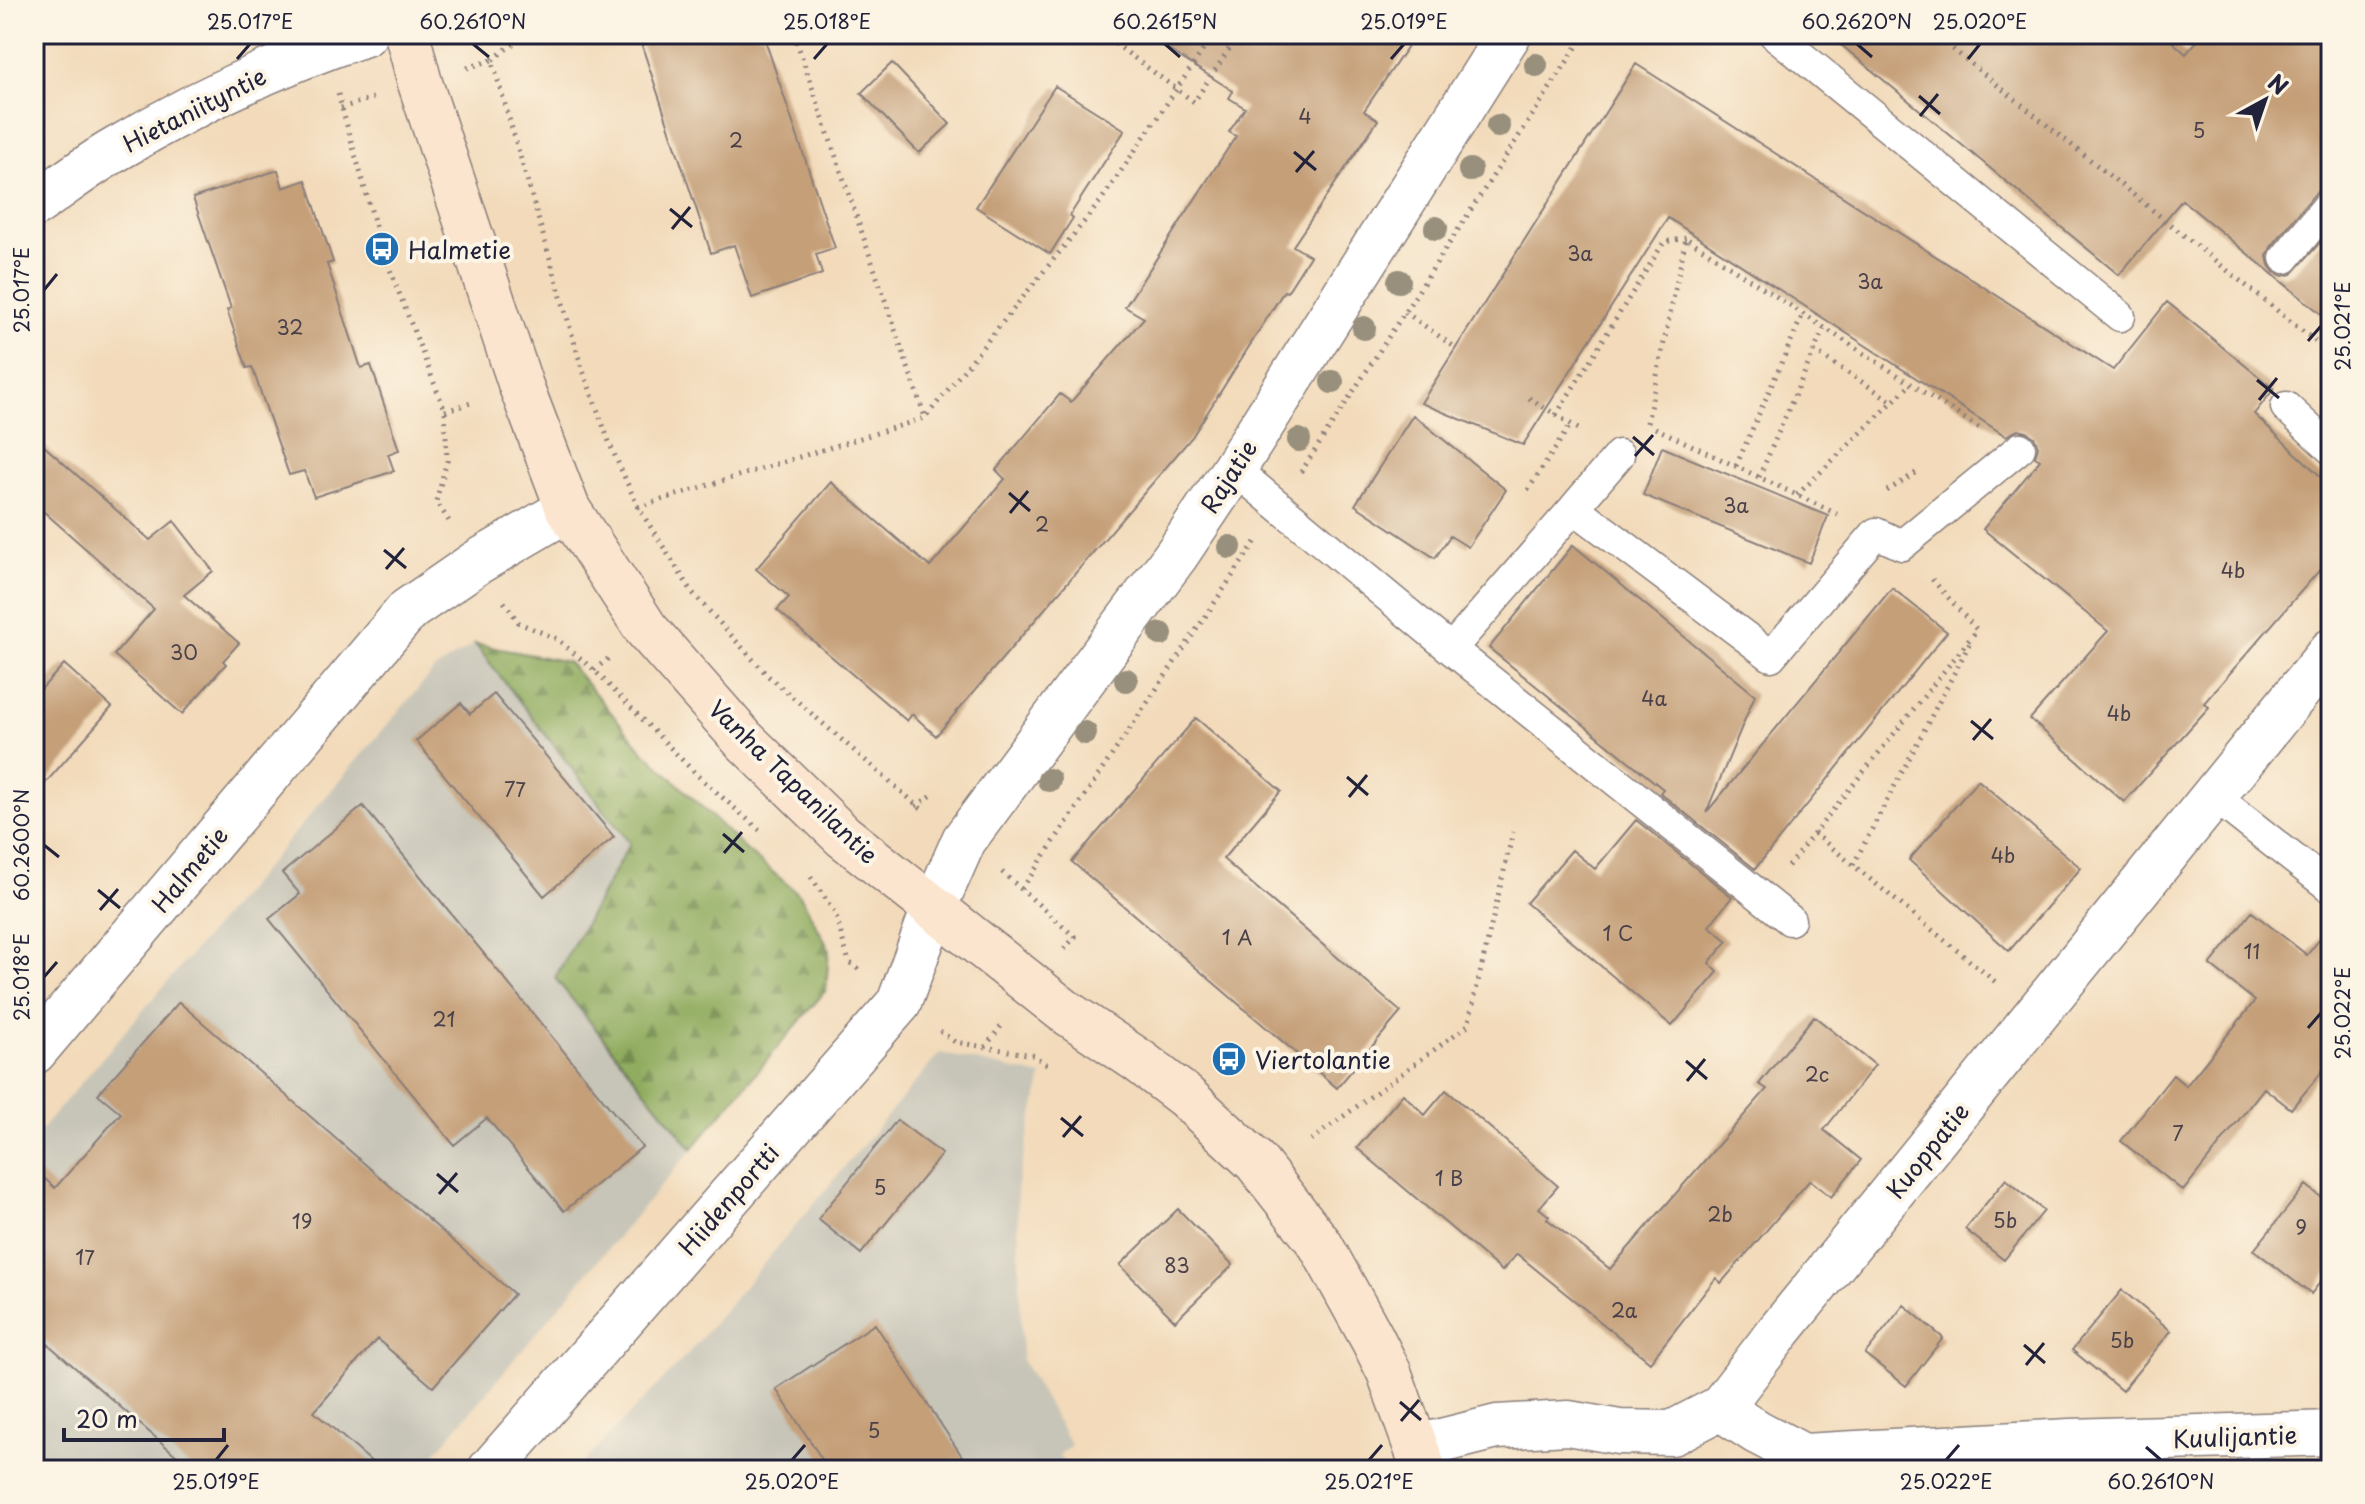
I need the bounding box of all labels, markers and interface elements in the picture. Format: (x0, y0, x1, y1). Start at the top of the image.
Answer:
text: 25.017°E (207, 6, 293, 36)
text: 60.2610°N (420, 6, 526, 36)
text: 25.018°E (783, 6, 871, 36)
text: 60.2615°N (1113, 6, 1217, 36)
text: 25.019°E (1360, 6, 1448, 36)
text: 60.2620°N (1802, 6, 1912, 36)
text: 25.020°E (1933, 6, 2027, 36)
street label: Hietaniityntie (116, 57, 272, 161)
north arrow (2225, 60, 2305, 140)
text: N (2262, 65, 2296, 102)
house number: 4 (1298, 101, 1312, 131)
house number: 5 (2193, 115, 2205, 145)
house number: 2 (729, 125, 743, 155)
bus stop icon: Halmetie (363, 230, 401, 268)
place label: Halmetie (408, 231, 511, 267)
house number: 3a (1567, 238, 1593, 268)
text: 25.017°E (6, 247, 36, 333)
house number: 3a (1857, 266, 1883, 296)
text: 25.021°E (2327, 281, 2357, 371)
house number: 32 (277, 312, 303, 342)
street label: Rajatie (1191, 432, 1265, 520)
house number: 3a (1723, 490, 1749, 520)
house number: 2 (1035, 509, 1049, 539)
house number: 4b (2221, 555, 2245, 585)
house number: 30 (170, 637, 198, 667)
house number: 4a (1641, 683, 1667, 713)
street label: Vanha Tapanilantie (701, 691, 887, 871)
house number: 4b (2107, 698, 2131, 728)
house number: 77 (504, 774, 526, 804)
text: 60.2600°N (6, 789, 36, 901)
street label: Halmetie (142, 818, 236, 920)
house number: 4b (1991, 840, 2015, 870)
house number: 1 C (1603, 918, 1633, 948)
house number: 1 A (1222, 922, 1252, 952)
text: 25.018°E (6, 933, 36, 1021)
house number: 11 (2244, 936, 2260, 966)
text: 25.022°E (2327, 967, 2357, 1059)
house number: 21 (432, 1004, 456, 1034)
bus stop icon: Viertolantie (1210, 1040, 1248, 1078)
place label: Viertolantie (1255, 1041, 1391, 1077)
house number: 2c (1805, 1059, 1829, 1089)
street label: Kuoppatie (1877, 1094, 1977, 1206)
house number: 7 (2172, 1118, 2184, 1148)
street label: Hiidenportti (669, 1135, 787, 1263)
house number: 1 B (1435, 1163, 1463, 1193)
house number: 5 (874, 1172, 886, 1202)
house number: 2b (1707, 1199, 1733, 1229)
house number: 5b (1993, 1205, 2017, 1235)
house number: 19 (292, 1206, 312, 1236)
house number: 9 (2295, 1212, 2307, 1242)
house number: 17 (75, 1242, 95, 1272)
house number: 83 (1164, 1250, 1190, 1280)
house number: 2a (1611, 1295, 1638, 1325)
house number: 5b (2110, 1325, 2134, 1355)
scale bar (64, 1392, 224, 1442)
text: 20 m (76, 1400, 138, 1436)
house number: 5 (868, 1415, 880, 1445)
street label: Kuulijantie (2172, 1416, 2298, 1456)
text: 25.019°E (172, 1466, 260, 1496)
text: 25.020°E (745, 1466, 839, 1496)
text: 25.021°E (1324, 1466, 1414, 1496)
text: 25.022°E (1900, 1466, 1992, 1496)
text: 60.2610°N (2108, 1466, 2214, 1496)

